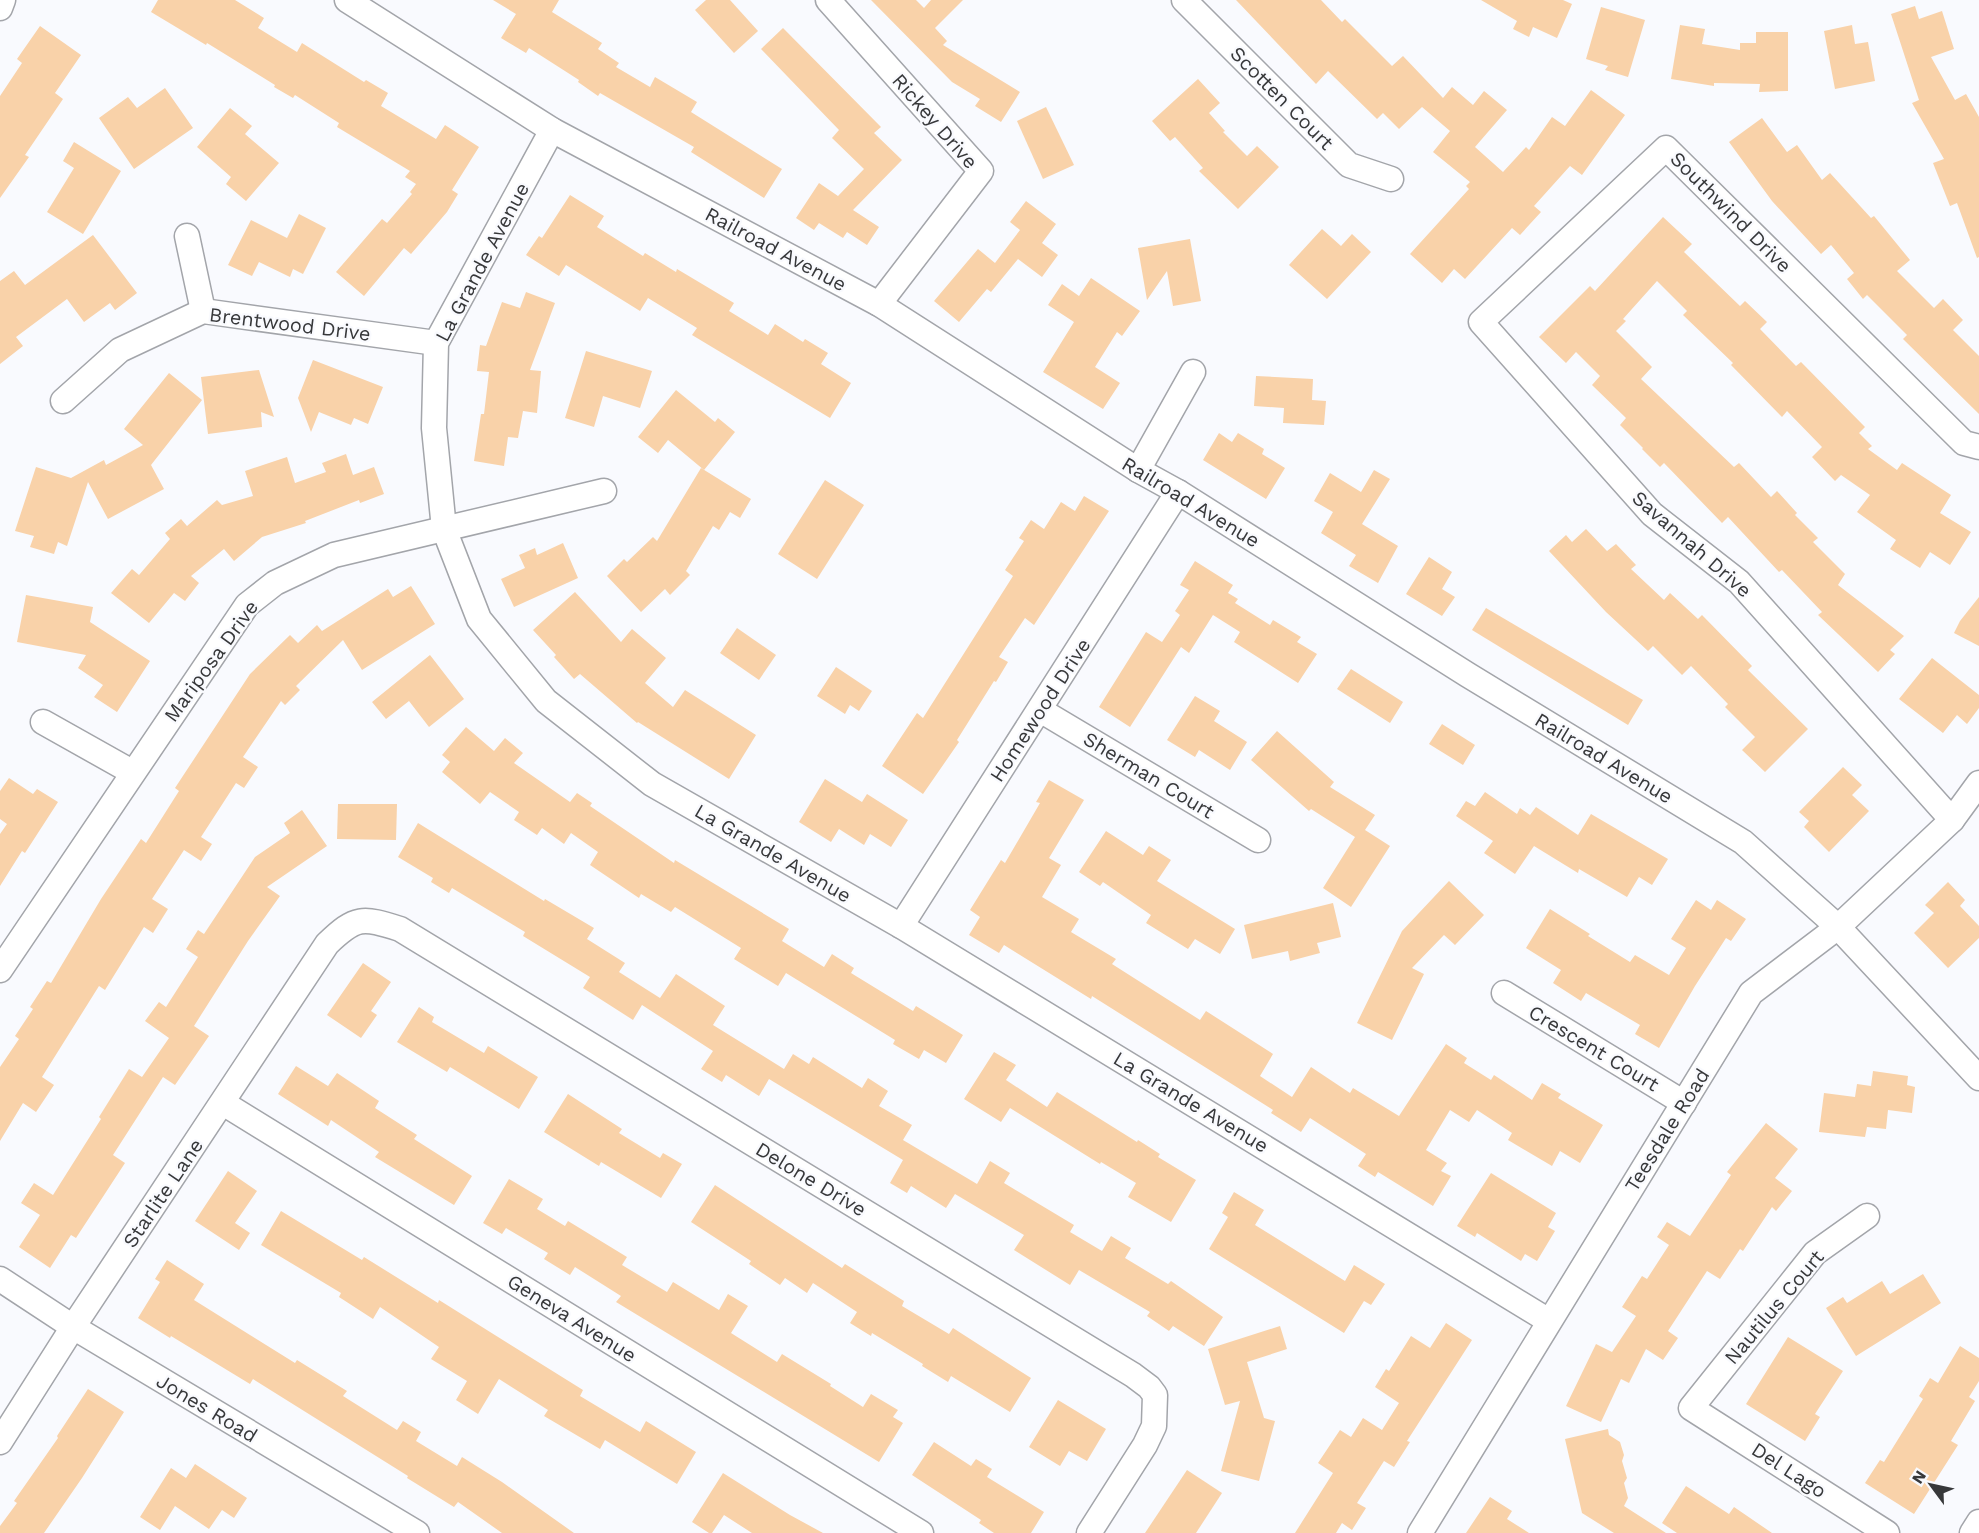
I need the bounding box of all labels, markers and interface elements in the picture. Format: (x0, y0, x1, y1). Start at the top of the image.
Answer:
street label: Scotten Court (1225, 41, 1339, 155)
street label: Rickey Drive (887, 69, 983, 173)
street label: Southwind Drive (1665, 146, 1797, 278)
street label: La Grande Avenue (430, 178, 534, 346)
street label: Railroad Avenue (701, 202, 851, 296)
street label: Brentwood Drive (208, 302, 372, 346)
street label: Railroad Avenue (1118, 451, 1264, 553)
street label: Savannah Drive (1627, 486, 1757, 602)
street label: Mariposa Drive (159, 596, 263, 726)
street label: Homewood Drive (985, 634, 1095, 786)
street label: Railroad Avenue (1531, 707, 1677, 809)
street label: Sherman Court (1079, 726, 1219, 824)
street label: La Grande Avenue (691, 798, 855, 908)
street label: Crescent Court (1524, 1000, 1664, 1097)
street label: La Grande Avenue (1109, 1046, 1273, 1158)
street label: Teesdale Road (1620, 1064, 1714, 1196)
street label: Starlite Lane (118, 1134, 208, 1252)
street label: Delone Drive (751, 1137, 871, 1221)
street label: Nautilus Court (1719, 1245, 1829, 1369)
street label: Geneva Avenue (503, 1269, 641, 1367)
street label: Jones Road (152, 1369, 262, 1447)
street label: Del Lago (1747, 1437, 1831, 1503)
north arrow (1901, 1455, 1961, 1515)
text: N (1908, 1467, 1930, 1487)

